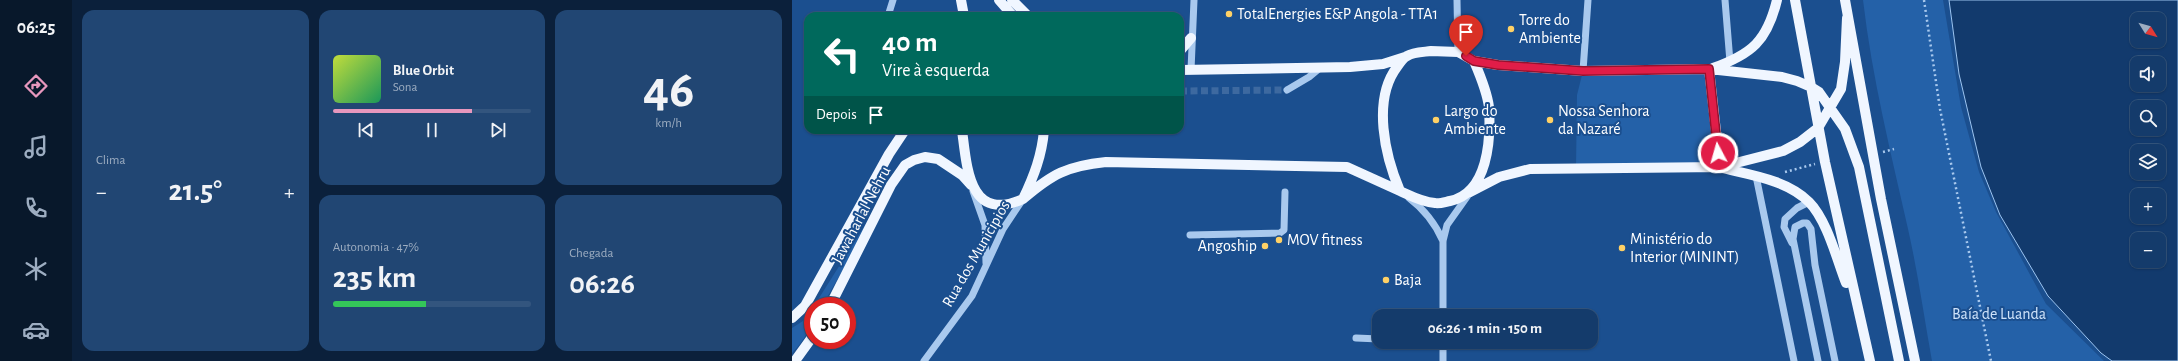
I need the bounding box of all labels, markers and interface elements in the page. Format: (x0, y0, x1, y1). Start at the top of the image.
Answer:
place label: TotalEnergies E&P Angola - TTA1 (1237, 6, 1438, 22)
marker: TotalEnergies E&P Angola - TTA1 (1224, 9, 1234, 19)
place label: Torre do Ambiente (1519, 12, 1581, 46)
north arrow (2130, 12, 2166, 48)
map controls (2130, 12, 2166, 268)
pin (1449, 15, 1483, 56)
text: 06:25 (17, 19, 55, 37)
icon: arrive (1455, 21, 1477, 43)
marker: Torre do Ambiente (1506, 24, 1516, 34)
icon: left (816, 28, 868, 80)
text: 40 m (882, 29, 938, 57)
button: sound (2130, 56, 2166, 92)
text: Vire à esquerda (882, 62, 990, 80)
text: Blue Orbit (393, 63, 454, 78)
text: 46 (643, 64, 694, 116)
icon: directions (22, 72, 50, 100)
text: Sona (393, 81, 418, 94)
button: search (2130, 100, 2166, 136)
place label: Largo do Ambiente (1444, 103, 1506, 137)
place label: Nossa Senhora da Nazaré (1558, 103, 1650, 137)
icon: arrive (865, 104, 887, 126)
text: Depois (816, 107, 857, 122)
marker: Largo do Ambiente (1431, 115, 1441, 125)
marker: Nossa Senhora da Nazaré (1545, 115, 1555, 125)
text: km/h (655, 117, 682, 130)
icon: previous (355, 119, 377, 141)
icon: pause (421, 119, 443, 141)
icon: next (487, 119, 509, 141)
position arrow (1697, 132, 1739, 174)
icon: music (22, 133, 50, 161)
button: layers (2130, 144, 2166, 180)
text: Clima (96, 154, 126, 167)
street label: Jawaharlal Nehru (829, 164, 893, 266)
text: 21.5° (169, 176, 222, 206)
text: − (96, 181, 107, 203)
text: + (284, 181, 295, 203)
button: + (2130, 188, 2166, 224)
icon: phone (22, 194, 50, 222)
street label: Rua dos Municipios (939, 198, 1013, 310)
place label: Ministério do Interior (MININT) (1630, 231, 1739, 265)
place label: MOV fitness (1287, 232, 1363, 248)
button: − (2130, 232, 2166, 268)
marker: MOV fitness (1274, 235, 1284, 245)
place label: Angoship (1198, 238, 1257, 254)
text: Autonomia · 47% (333, 241, 419, 254)
marker: Angoship (1260, 241, 1270, 251)
marker: Ministério do Interior (MININT) (1617, 243, 1627, 253)
text: Chegada (569, 247, 614, 260)
icon: climate (22, 255, 50, 283)
text: 235 km (333, 263, 416, 293)
text: 06:26 (569, 269, 635, 299)
place label: Baja (1394, 272, 1422, 289)
marker: Baja (1381, 275, 1391, 285)
speed limit sign: 50 (804, 297, 856, 349)
park label: Baía de Luanda (1952, 306, 2046, 322)
icon: car (22, 316, 50, 344)
text: 06:26 · 1 min · 150 m (1428, 321, 1542, 336)

